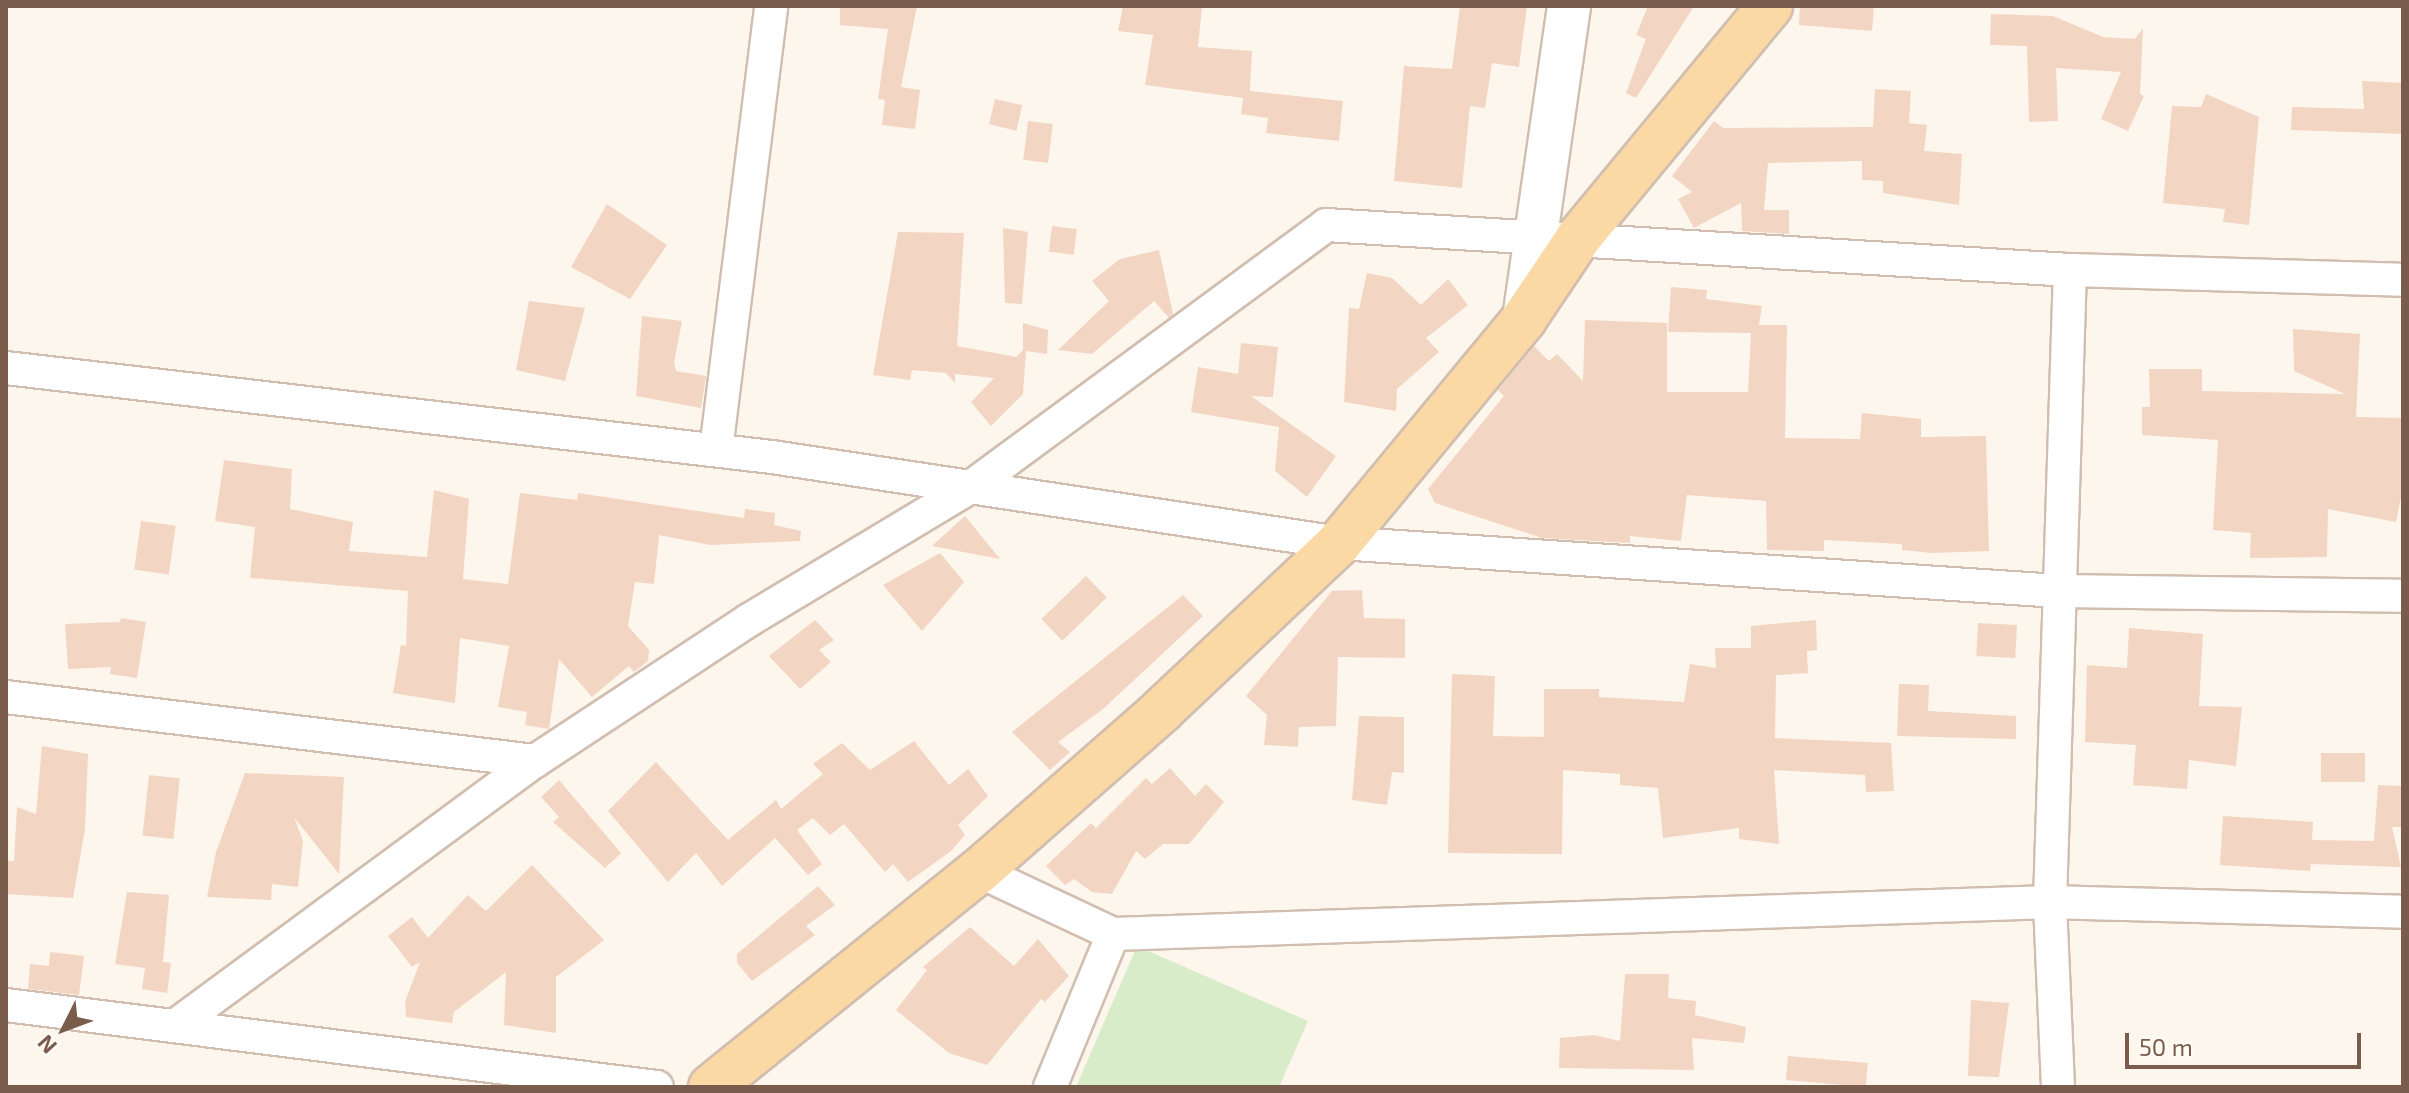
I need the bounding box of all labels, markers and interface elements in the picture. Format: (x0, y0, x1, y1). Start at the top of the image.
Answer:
north arrow (24, 989, 104, 1069)
scale bar (2129, 1017, 2365, 1067)
text: N (31, 1030, 61, 1060)
text: 50 m (2139, 1032, 2193, 1061)

